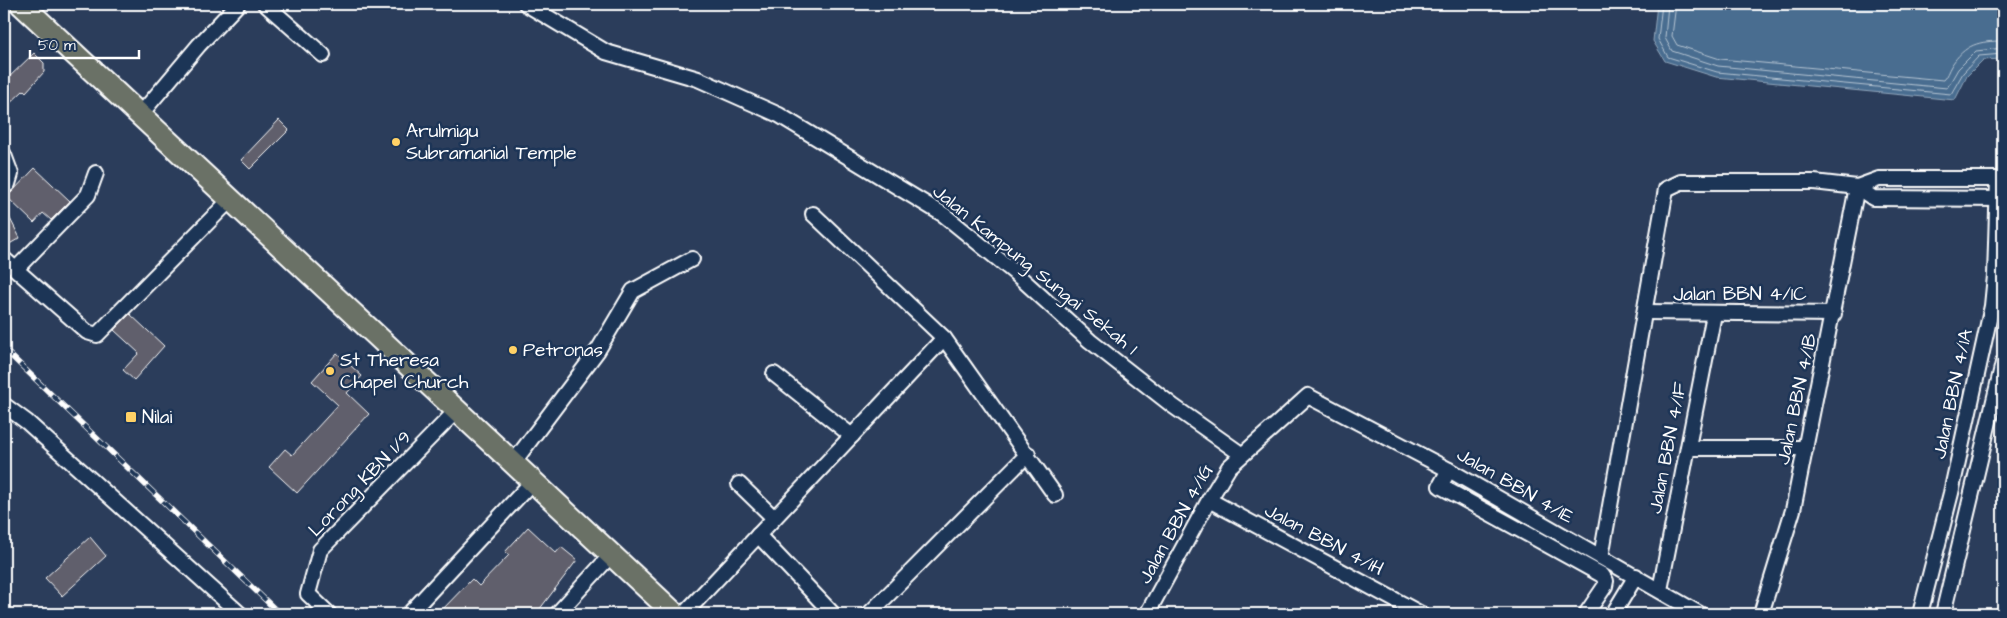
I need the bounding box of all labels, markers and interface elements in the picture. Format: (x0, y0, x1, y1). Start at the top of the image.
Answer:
scale bar (30, 28, 139, 60)
text: 50 m (38, 35, 76, 56)
place label: Arulmigu Subramanial Temple (406, 118, 577, 167)
marker: Arulmigu Subramanial Temple (390, 136, 402, 148)
street label: Jalan Kampung Sungai Sekah 1 (926, 179, 1144, 363)
street label: Jalan BBN 4/1C (1673, 281, 1807, 308)
street label: Jalan BBN 4/1A (1926, 327, 1980, 461)
street label: Jalan BBN 4/1B (1770, 330, 1824, 467)
place label: Petronas (523, 337, 603, 364)
marker: Petronas (507, 344, 519, 356)
place label: St Theresa Chapel Church (340, 347, 469, 396)
marker: St Theresa Chapel Church (324, 365, 336, 377)
street label: Jalan BBN 4/1F (1642, 380, 1694, 516)
place label: Nilai (142, 404, 172, 431)
marker: Nilai (124, 410, 138, 424)
street label: Lorong KBN 1/9 (302, 425, 418, 544)
street label: Jalan BBN 4/1E (1451, 441, 1579, 531)
street label: Jalan BBN 4/1G (1132, 459, 1220, 589)
street label: Jalan BBN 4/1H (1260, 497, 1388, 583)

